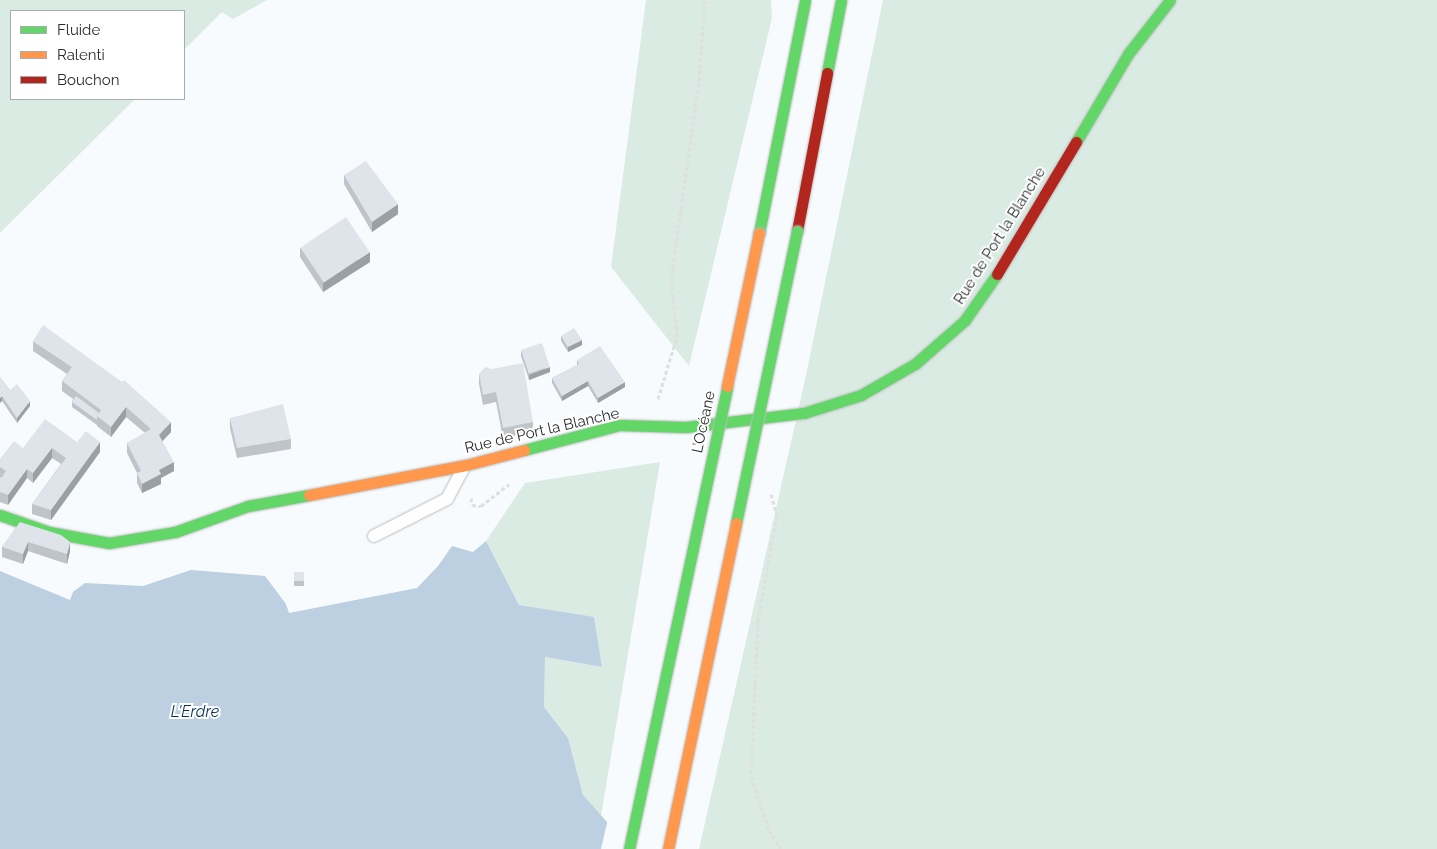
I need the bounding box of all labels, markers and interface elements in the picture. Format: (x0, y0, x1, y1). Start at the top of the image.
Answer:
legend (10, 10, 185, 100)
text: Fluide (57, 21, 100, 39)
text: Ralenti (57, 46, 105, 64)
text: Bouchon (57, 71, 119, 89)
street label: Rue de Port la Blanche (950, 164, 1050, 308)
street label: L’Océane (689, 389, 719, 455)
street label: Rue de Port la Blanche (463, 404, 621, 458)
water label: L'Erdre (171, 702, 219, 722)

